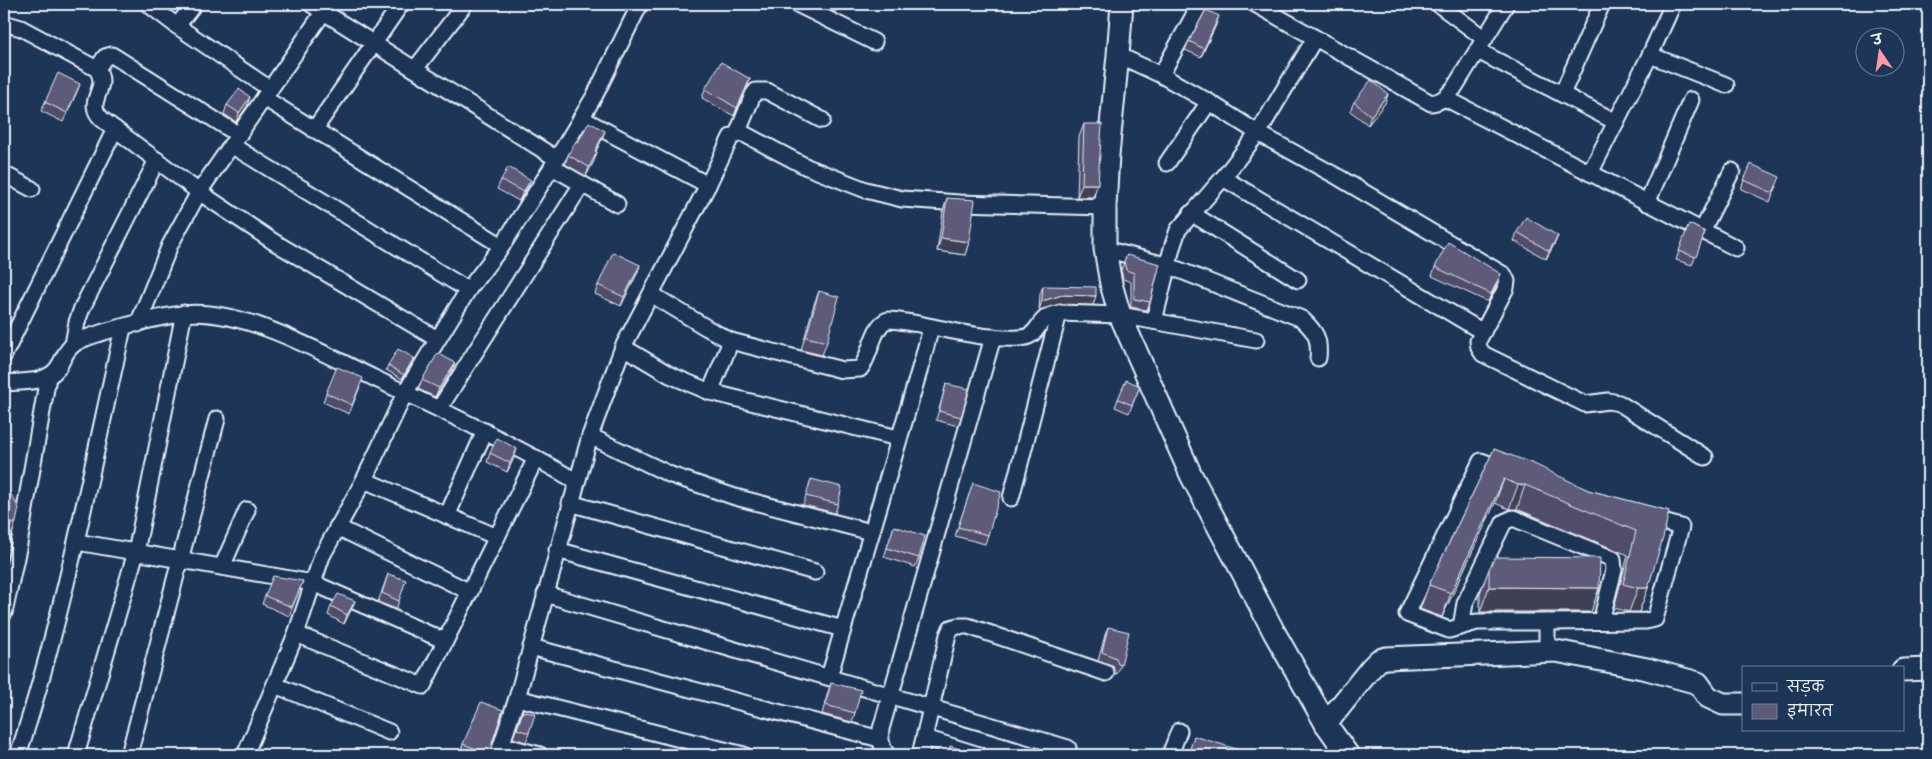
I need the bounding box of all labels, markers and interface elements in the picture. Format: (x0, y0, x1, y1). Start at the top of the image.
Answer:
north arrow (1854, 28, 1904, 78)
text: उ (1869, 30, 1885, 50)
legend (1742, 666, 1904, 732)
text: सड़क (1786, 678, 1825, 697)
text: इमारत (1787, 702, 1834, 720)

